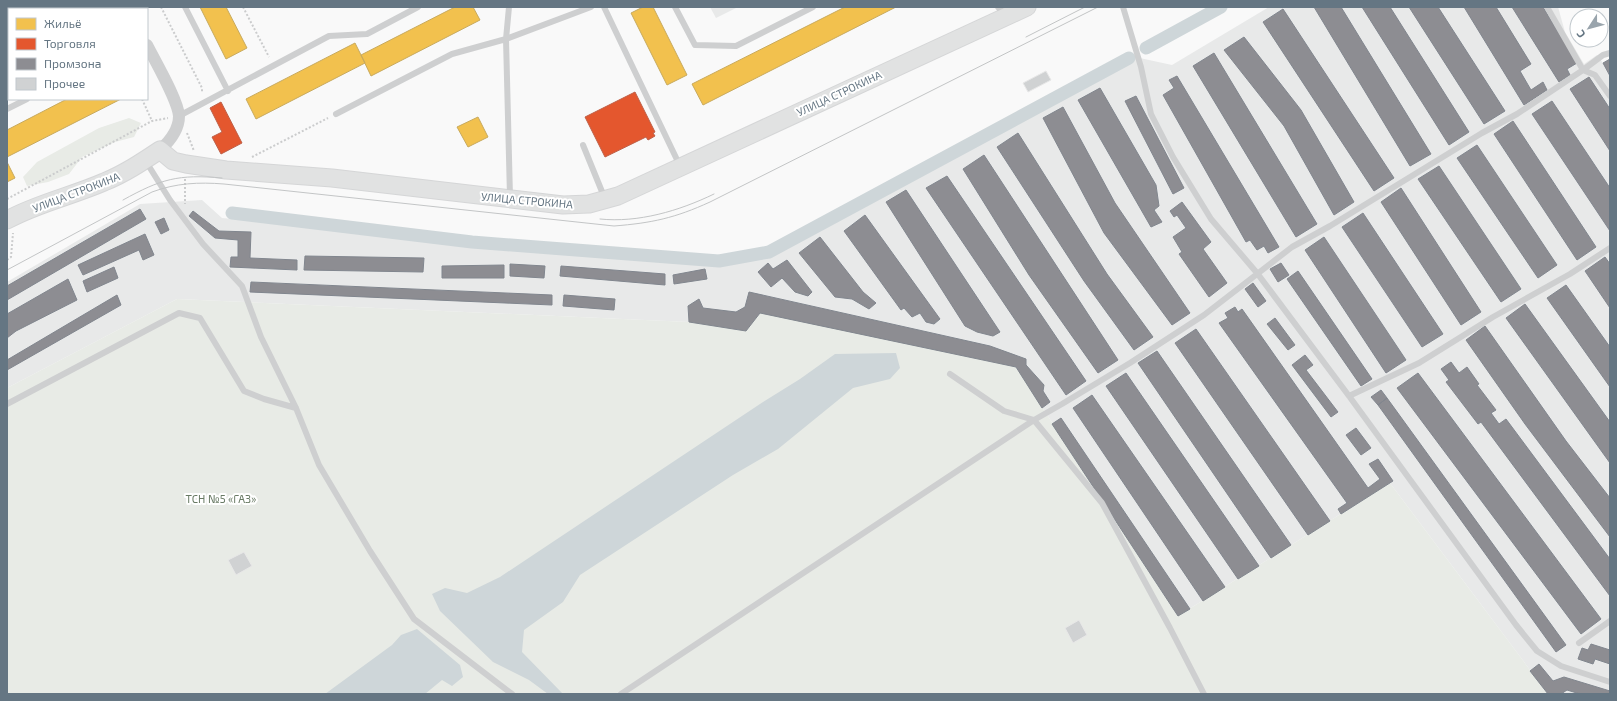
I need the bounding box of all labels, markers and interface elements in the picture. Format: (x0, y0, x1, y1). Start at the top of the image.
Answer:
legend (8, 8, 148, 100)
north arrow (1569, 8, 1609, 48)
text: Жильё (44, 16, 81, 30)
text: С (1573, 27, 1588, 41)
text: Торговля (44, 36, 96, 50)
text: Промзона (44, 56, 101, 70)
street label: УЛИЦА СТРОКИНА (794, 68, 884, 118)
text: Прочее (44, 76, 85, 90)
street label: УЛИЦА СТРОКИНА (31, 169, 122, 215)
street label: УЛИЦА СТРОКИНА (480, 190, 574, 211)
park label: ТСН №5 «ГАЗ» (186, 492, 256, 505)

